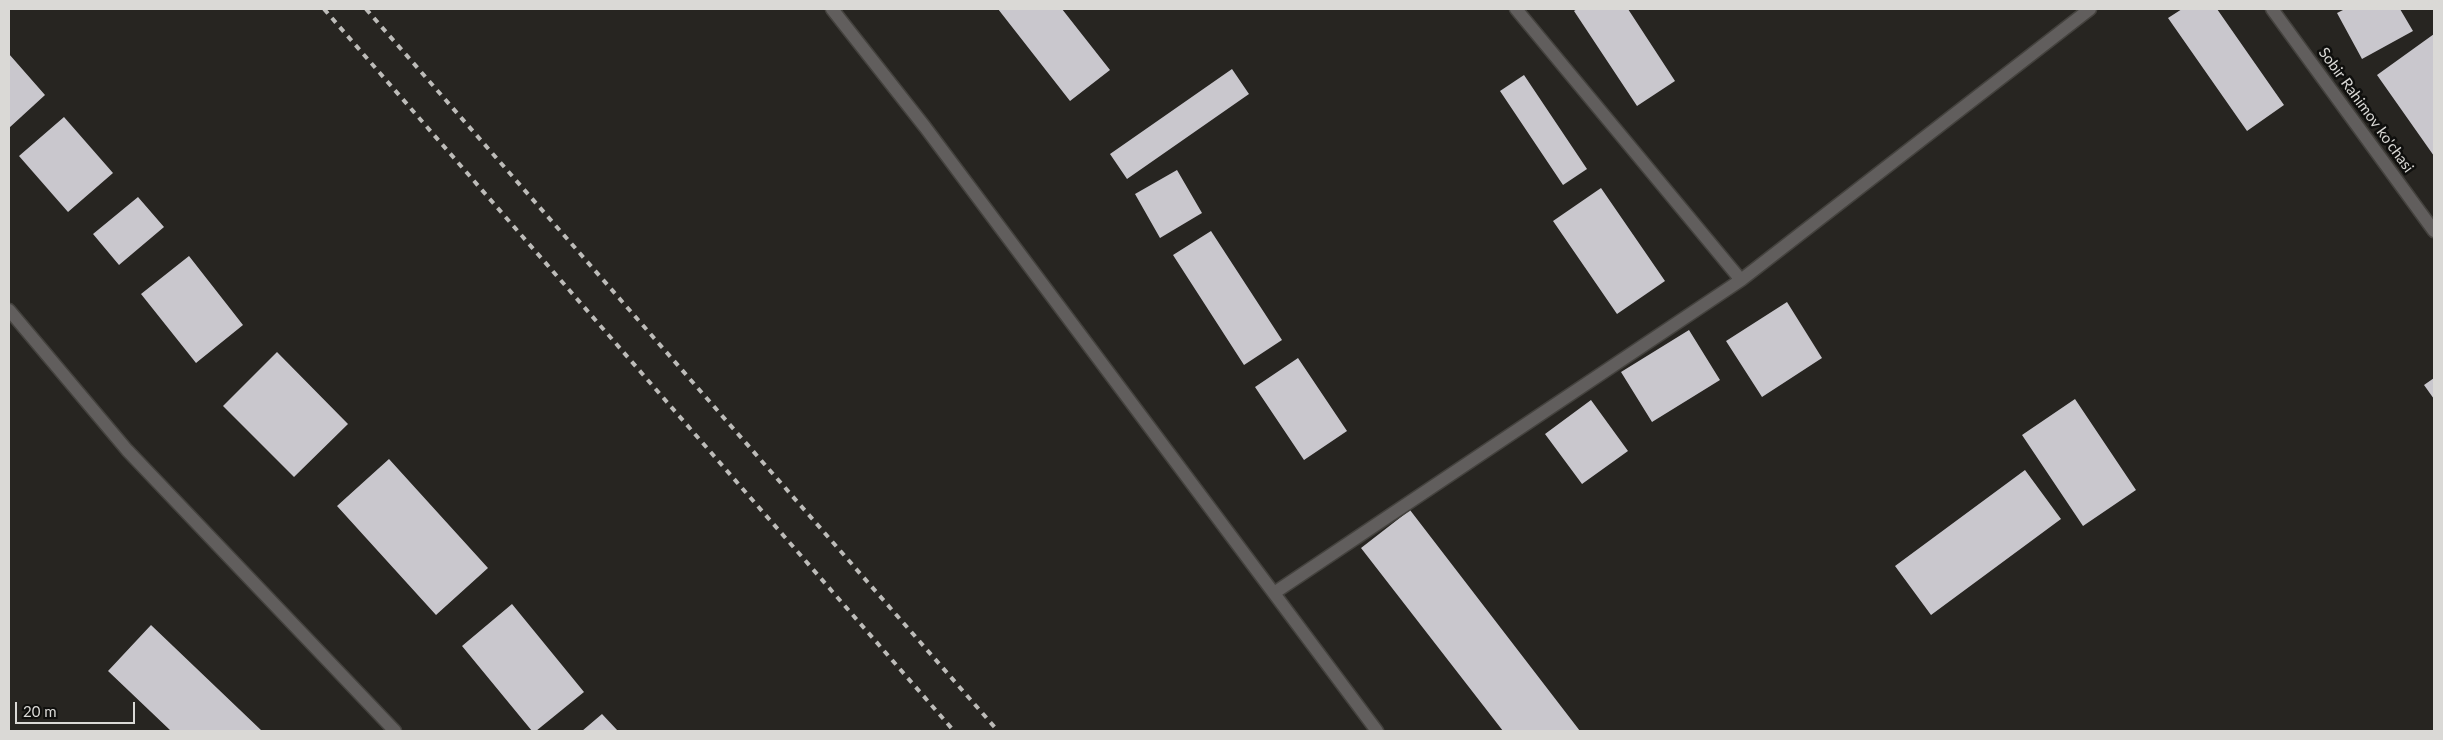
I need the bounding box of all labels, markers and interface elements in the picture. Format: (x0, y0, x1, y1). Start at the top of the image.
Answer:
street label: Sobir Rahimov ko'chasi (2315, 44, 2417, 176)
scale bar (18, 692, 138, 724)
text: 20 m (23, 702, 57, 720)

